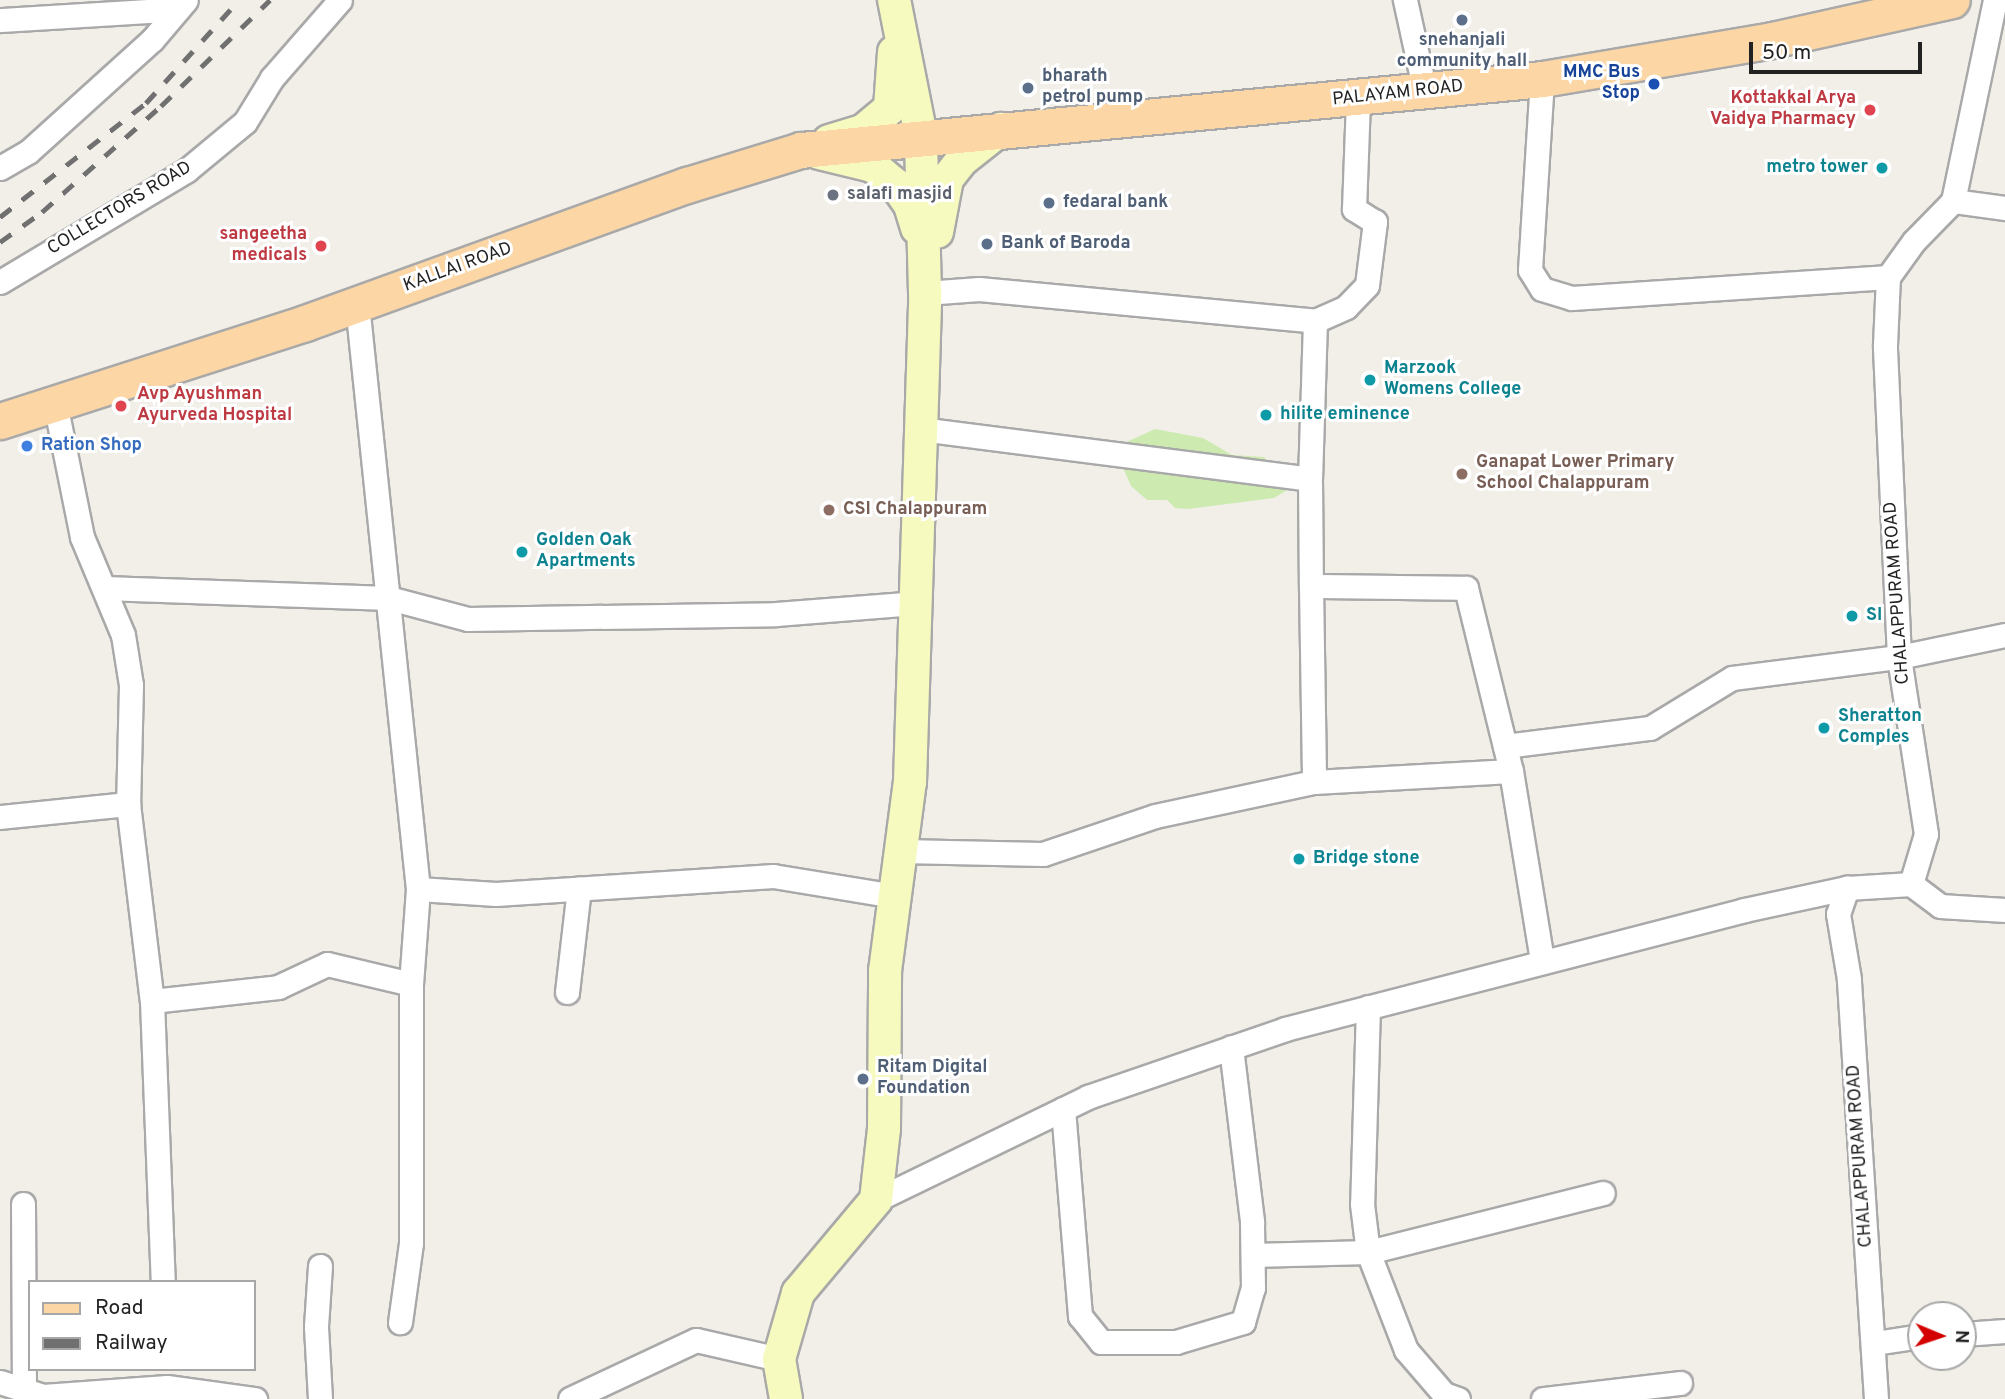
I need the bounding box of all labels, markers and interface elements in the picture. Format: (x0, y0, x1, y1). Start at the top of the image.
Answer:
marker: snehanjali community hall (1454, 12, 1470, 28)
scale bar (1753, 28, 1926, 72)
place label: snehanjali community hall (1397, 31, 1527, 74)
text: 50 m (1762, 40, 1811, 67)
place label: MMC Bus Stop (1563, 63, 1640, 106)
place label: bharath petrol pump (1042, 67, 1143, 110)
street label: PALAYAM ROAD (1332, 76, 1464, 112)
marker: MMC Bus Stop (1646, 76, 1662, 92)
marker: bharath petrol pump (1020, 80, 1036, 96)
place label: Kottakkal Arya Vaidya Pharmacy (1710, 89, 1856, 132)
marker: Kottakkal Arya Vaidya Pharmacy (1862, 102, 1878, 118)
street label: COLLECTORS ROAD (44, 157, 196, 261)
place label: metro tower (1766, 157, 1868, 179)
marker: metro tower (1874, 160, 1890, 176)
place label: salafi masjid (847, 184, 952, 206)
marker: salafi masjid (825, 187, 841, 203)
place label: fedaral bank (1063, 192, 1168, 214)
marker: fedaral bank (1041, 195, 1057, 211)
place label: sangeetha medicals (220, 225, 307, 268)
place label: Bank of Baroda (1001, 233, 1130, 255)
marker: Bank of Baroda (979, 236, 995, 252)
marker: sangeetha medicals (313, 238, 329, 254)
street label: KALLAI ROAD (401, 238, 515, 298)
place label: Marzook Womens College (1384, 359, 1521, 402)
marker: Marzook Womens College (1362, 372, 1378, 388)
place label: Avp Ayushman Ayurveda Hospital (137, 385, 292, 428)
marker: Avp Ayushman Ayurveda Hospital (111, 396, 131, 416)
place label: hilite eminence (1280, 404, 1410, 426)
marker: hilite eminence (1258, 407, 1274, 423)
place label: Ration Shop (41, 435, 142, 457)
marker: Ration Shop (19, 438, 35, 454)
place label: Ganapat Lower Primary School Chalappuram (1476, 453, 1674, 496)
marker: Ganapat Lower Primary School Chalappuram (1454, 466, 1470, 482)
place label: CSI Chalappuram (843, 499, 987, 521)
street label: CHALAPPURAM ROAD (1881, 501, 1915, 685)
marker: CSI Chalappuram (821, 502, 837, 518)
place label: Golden Oak Apartments (536, 531, 636, 574)
marker: Golden Oak Apartments (514, 544, 530, 560)
place label: SI (1866, 605, 1882, 627)
marker: SI (1844, 608, 1860, 624)
place label: Sheratton Comples (1838, 707, 1922, 750)
marker: Sheratton Comples (1816, 720, 1832, 736)
place label: Bridge stone (1313, 848, 1419, 870)
marker: Bridge stone (1291, 851, 1307, 867)
place label: Ritam Digital Foundation (877, 1058, 987, 1100)
street label: CHALAPPURAM ROAD (1844, 1064, 1878, 1248)
marker: Ritam Digital Foundation (855, 1071, 871, 1087)
legend (28, 1280, 256, 1371)
text: Road (95, 1295, 144, 1322)
north arrow (1907, 1301, 1977, 1371)
text: N (1949, 1329, 1973, 1344)
text: Railway (95, 1330, 168, 1357)

